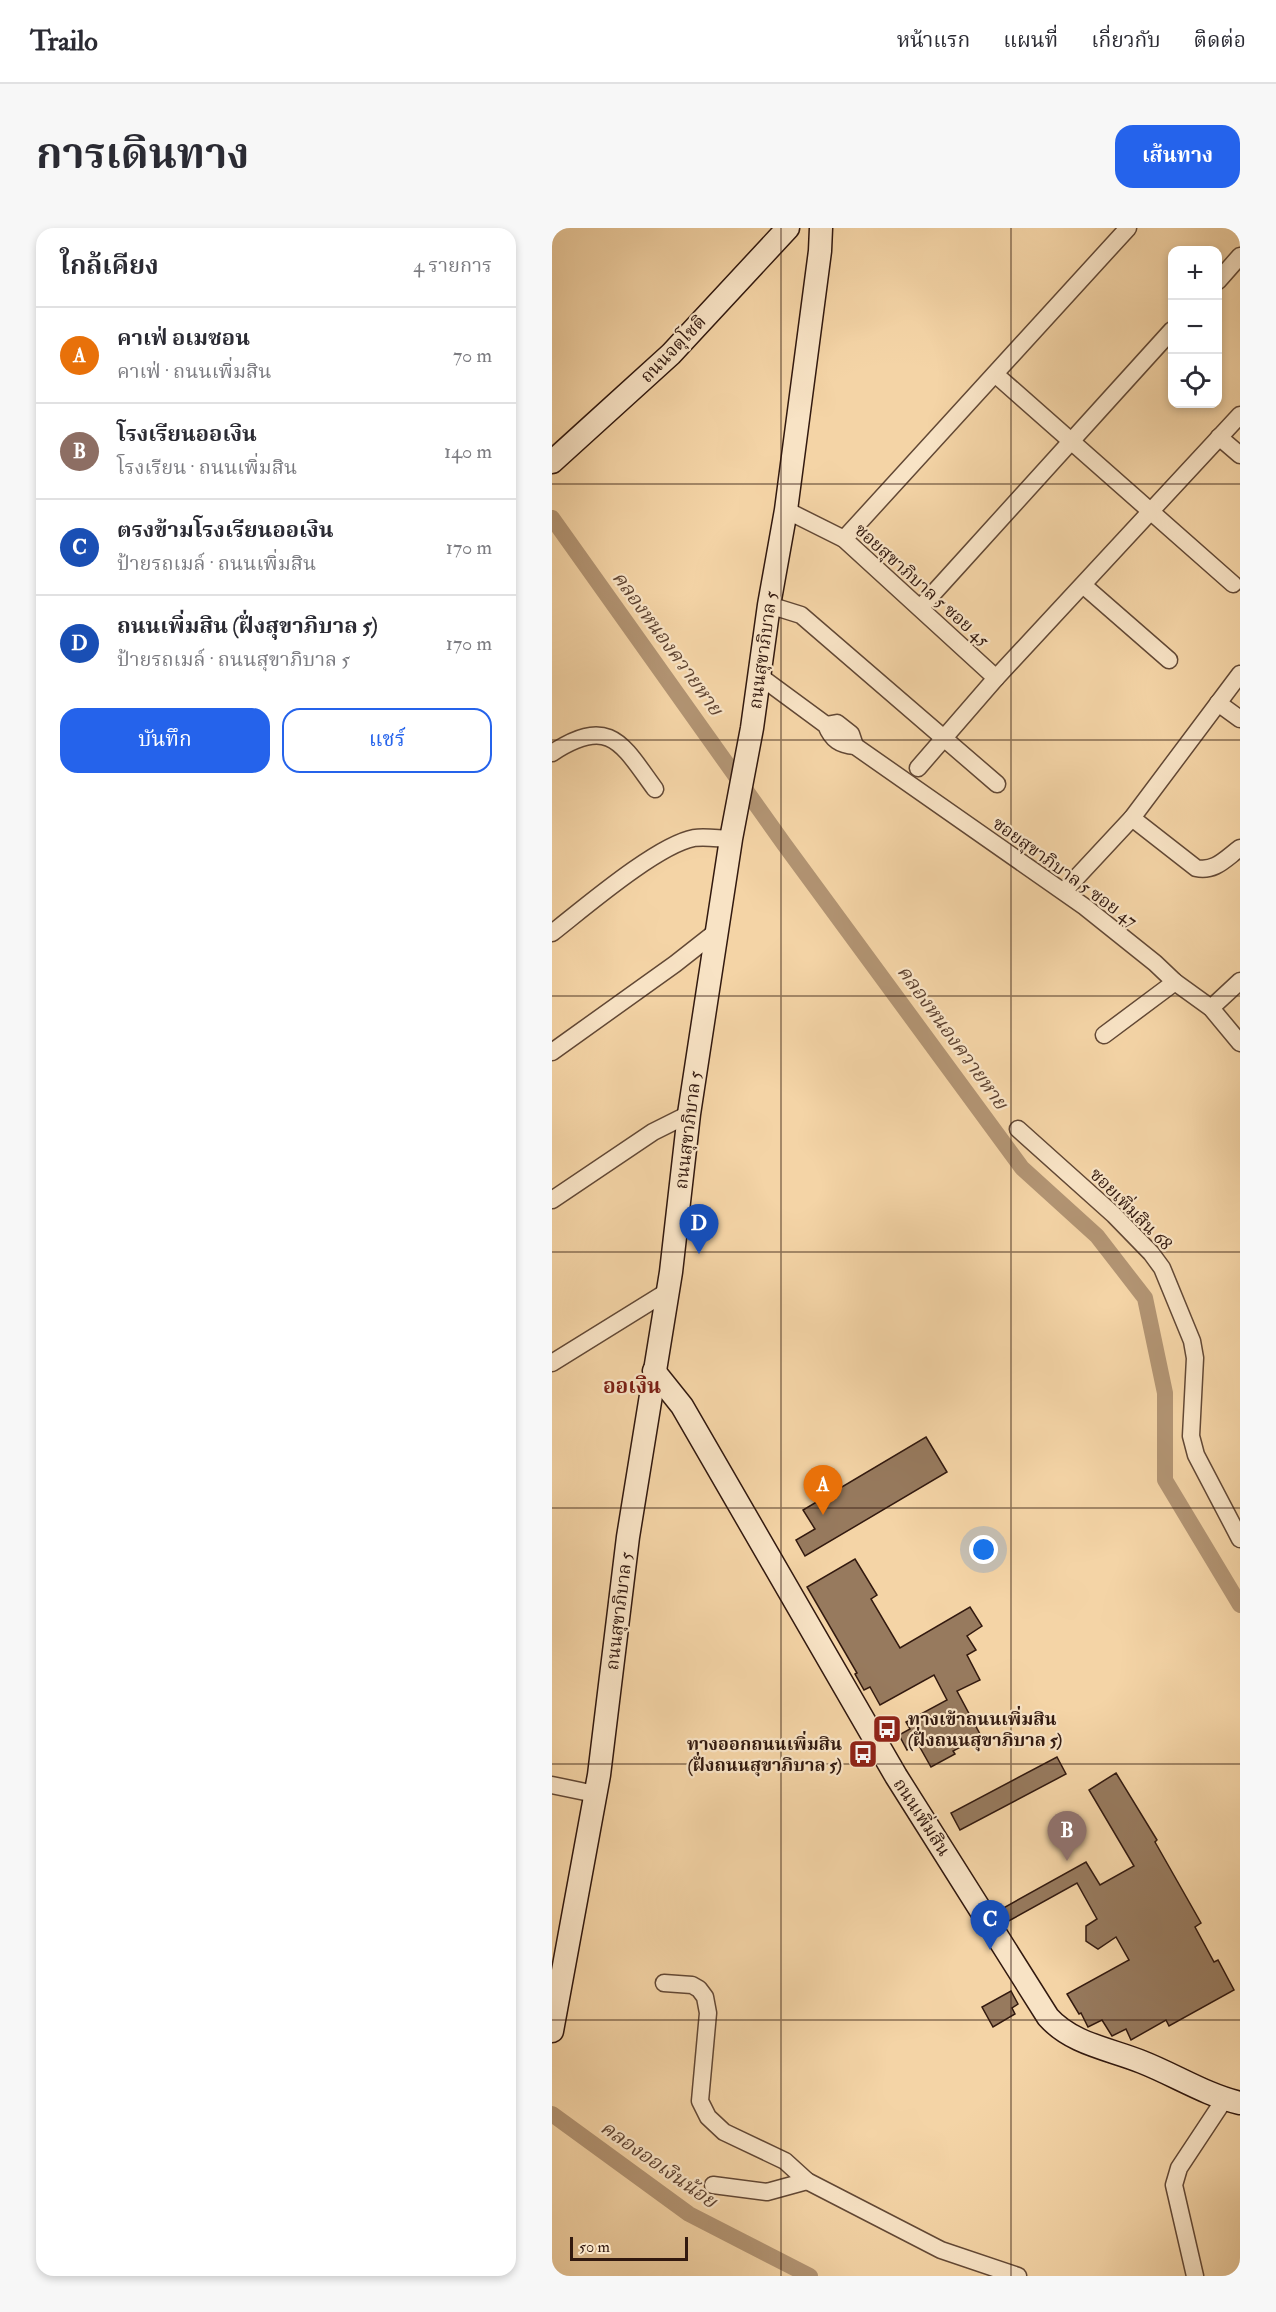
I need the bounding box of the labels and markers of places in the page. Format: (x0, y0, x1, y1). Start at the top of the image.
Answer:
pin: D (680, 1204, 718, 1254)
pin: A (804, 1466, 842, 1515)
place label: ทางเข้าถนนเพิ่มสิน (ฝั่งถนนสุขาภิบาล 5) (908, 1705, 1063, 1752)
bus stop icon: ทางเข้าถนนเพิ่มสิน (ฝั่งถนนสุขาภิบาล 5) (871, 1713, 903, 1745)
place label: ทางออกถนนเพิ่มสิน (ฝั่งถนนสุขาภิบาล 5) (687, 1730, 842, 1777)
bus stop icon: ทางออกถนนเพิ่มสิน (ฝั่งถนนสุขาภิบาล 5) (847, 1738, 879, 1770)
pin: B (1048, 1812, 1086, 1861)
pin: C (970, 1900, 1010, 1950)

